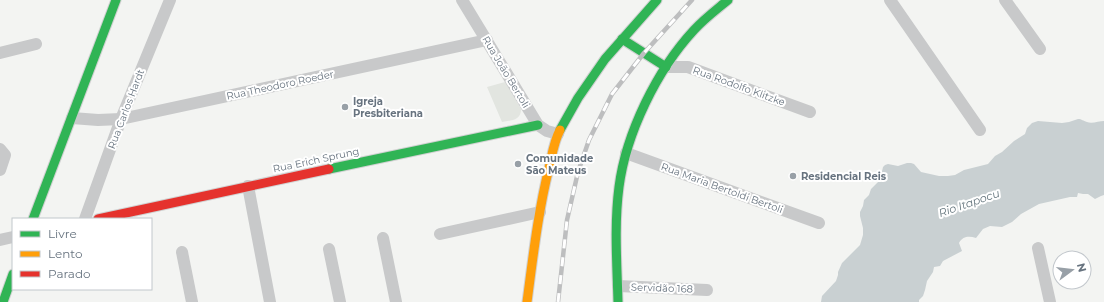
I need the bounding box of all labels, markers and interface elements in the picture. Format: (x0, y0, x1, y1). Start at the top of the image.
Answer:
street label: Rua João Bertoli (479, 34, 533, 110)
street label: Rua Rodolfo Klitzke (691, 63, 787, 109)
street label: Rua Carlos Hardt (105, 67, 147, 151)
street label: Rua Theodoro Roeder (225, 67, 335, 103)
place label: Igreja Presbiteriana (353, 95, 423, 120)
marker: Igreja Presbiteriana (340, 102, 350, 112)
street label: Rua Erich Sprung (272, 144, 360, 176)
place label: Comunidade São Mateus (526, 152, 593, 177)
marker: Comunidade São Mateus (513, 159, 523, 169)
street label: Rua Maria Bertoldi Bertoli (659, 160, 785, 216)
place label: Residencial Reis (801, 170, 887, 183)
marker: Residencial Reis (788, 171, 798, 181)
water label: Rio Itapocu (937, 186, 1001, 220)
legend (12, 218, 152, 290)
text: Livre (48, 226, 77, 241)
text: Lento (48, 246, 83, 261)
north arrow (1052, 250, 1092, 290)
text: N (1074, 261, 1090, 274)
text: Parado (48, 266, 91, 281)
street label: Servidão 168 (631, 280, 693, 296)

